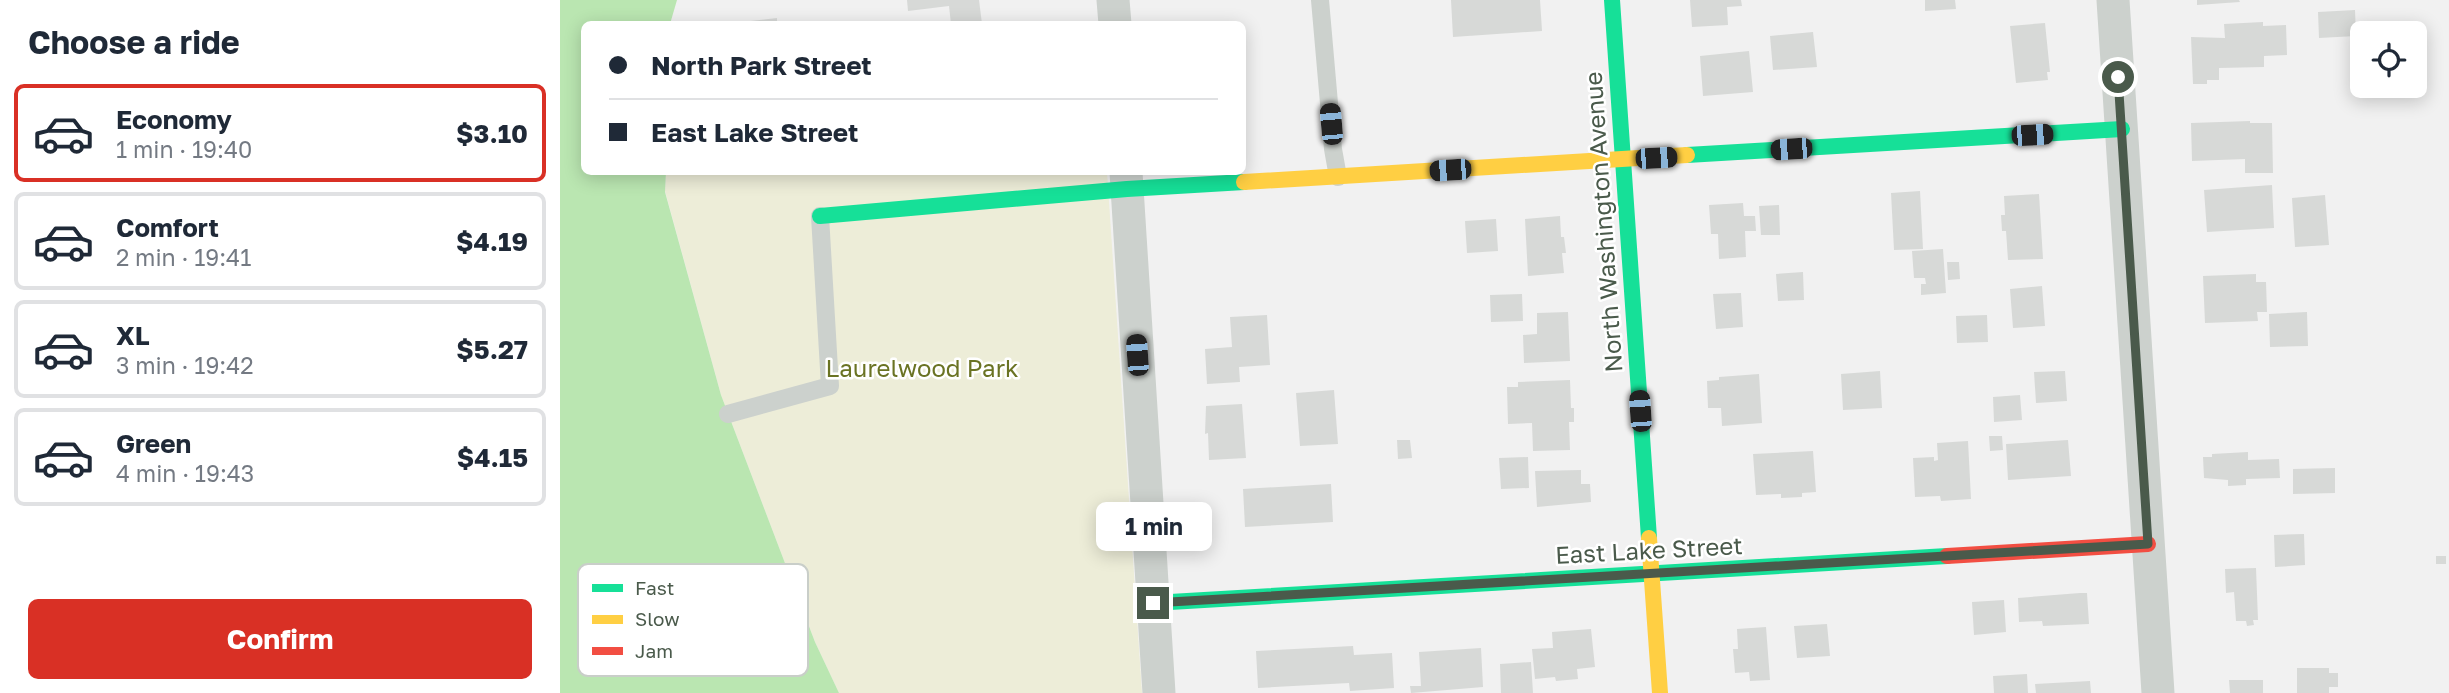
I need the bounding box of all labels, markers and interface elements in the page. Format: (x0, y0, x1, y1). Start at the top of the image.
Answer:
map controls (2350, 21, 2427, 98)
button: locate (2350, 21, 2427, 98)
text: Choose a ride (28, 23, 240, 61)
text: North Park Street (651, 50, 872, 81)
route start (2102, 61, 2134, 93)
street label: North Washington Avenue (1578, 71, 1627, 373)
icon: car (32, 102, 95, 165)
car (1319, 102, 1344, 146)
text: Economy (116, 104, 232, 135)
text: East Lake Street (651, 117, 858, 148)
text: $3.10 (456, 118, 528, 149)
car (2011, 123, 2054, 147)
text: 1 min · 19:40 (116, 135, 252, 163)
car (1770, 137, 1813, 161)
car (1635, 146, 1678, 170)
car (1429, 158, 1472, 182)
icon: car (32, 210, 95, 273)
text: Comfort (116, 212, 219, 243)
text: $4.19 (456, 226, 528, 257)
text: 2 min · 19:41 (116, 243, 251, 271)
icon: car (32, 318, 95, 381)
text: XL (116, 320, 150, 351)
car (1126, 333, 1149, 377)
text: $5.27 (456, 334, 528, 365)
text: 3 min · 19:42 (116, 351, 254, 379)
park label: Laurelwood Park (825, 353, 1019, 382)
car (1629, 389, 1652, 433)
icon: car (32, 426, 95, 489)
text: Green (116, 428, 191, 459)
text: $4.15 (457, 442, 528, 473)
text: 4 min · 19:43 (116, 459, 254, 487)
callout: 1 min (1095, 502, 1211, 550)
text: 1 min (1125, 512, 1183, 540)
street label: East Lake Street (1554, 530, 1743, 569)
legend (578, 564, 808, 676)
text: Fast (635, 576, 674, 599)
route end (1137, 587, 1169, 619)
button: Confirm (28, 599, 532, 679)
text: Slow (635, 607, 680, 630)
text: Jam (635, 639, 673, 662)

